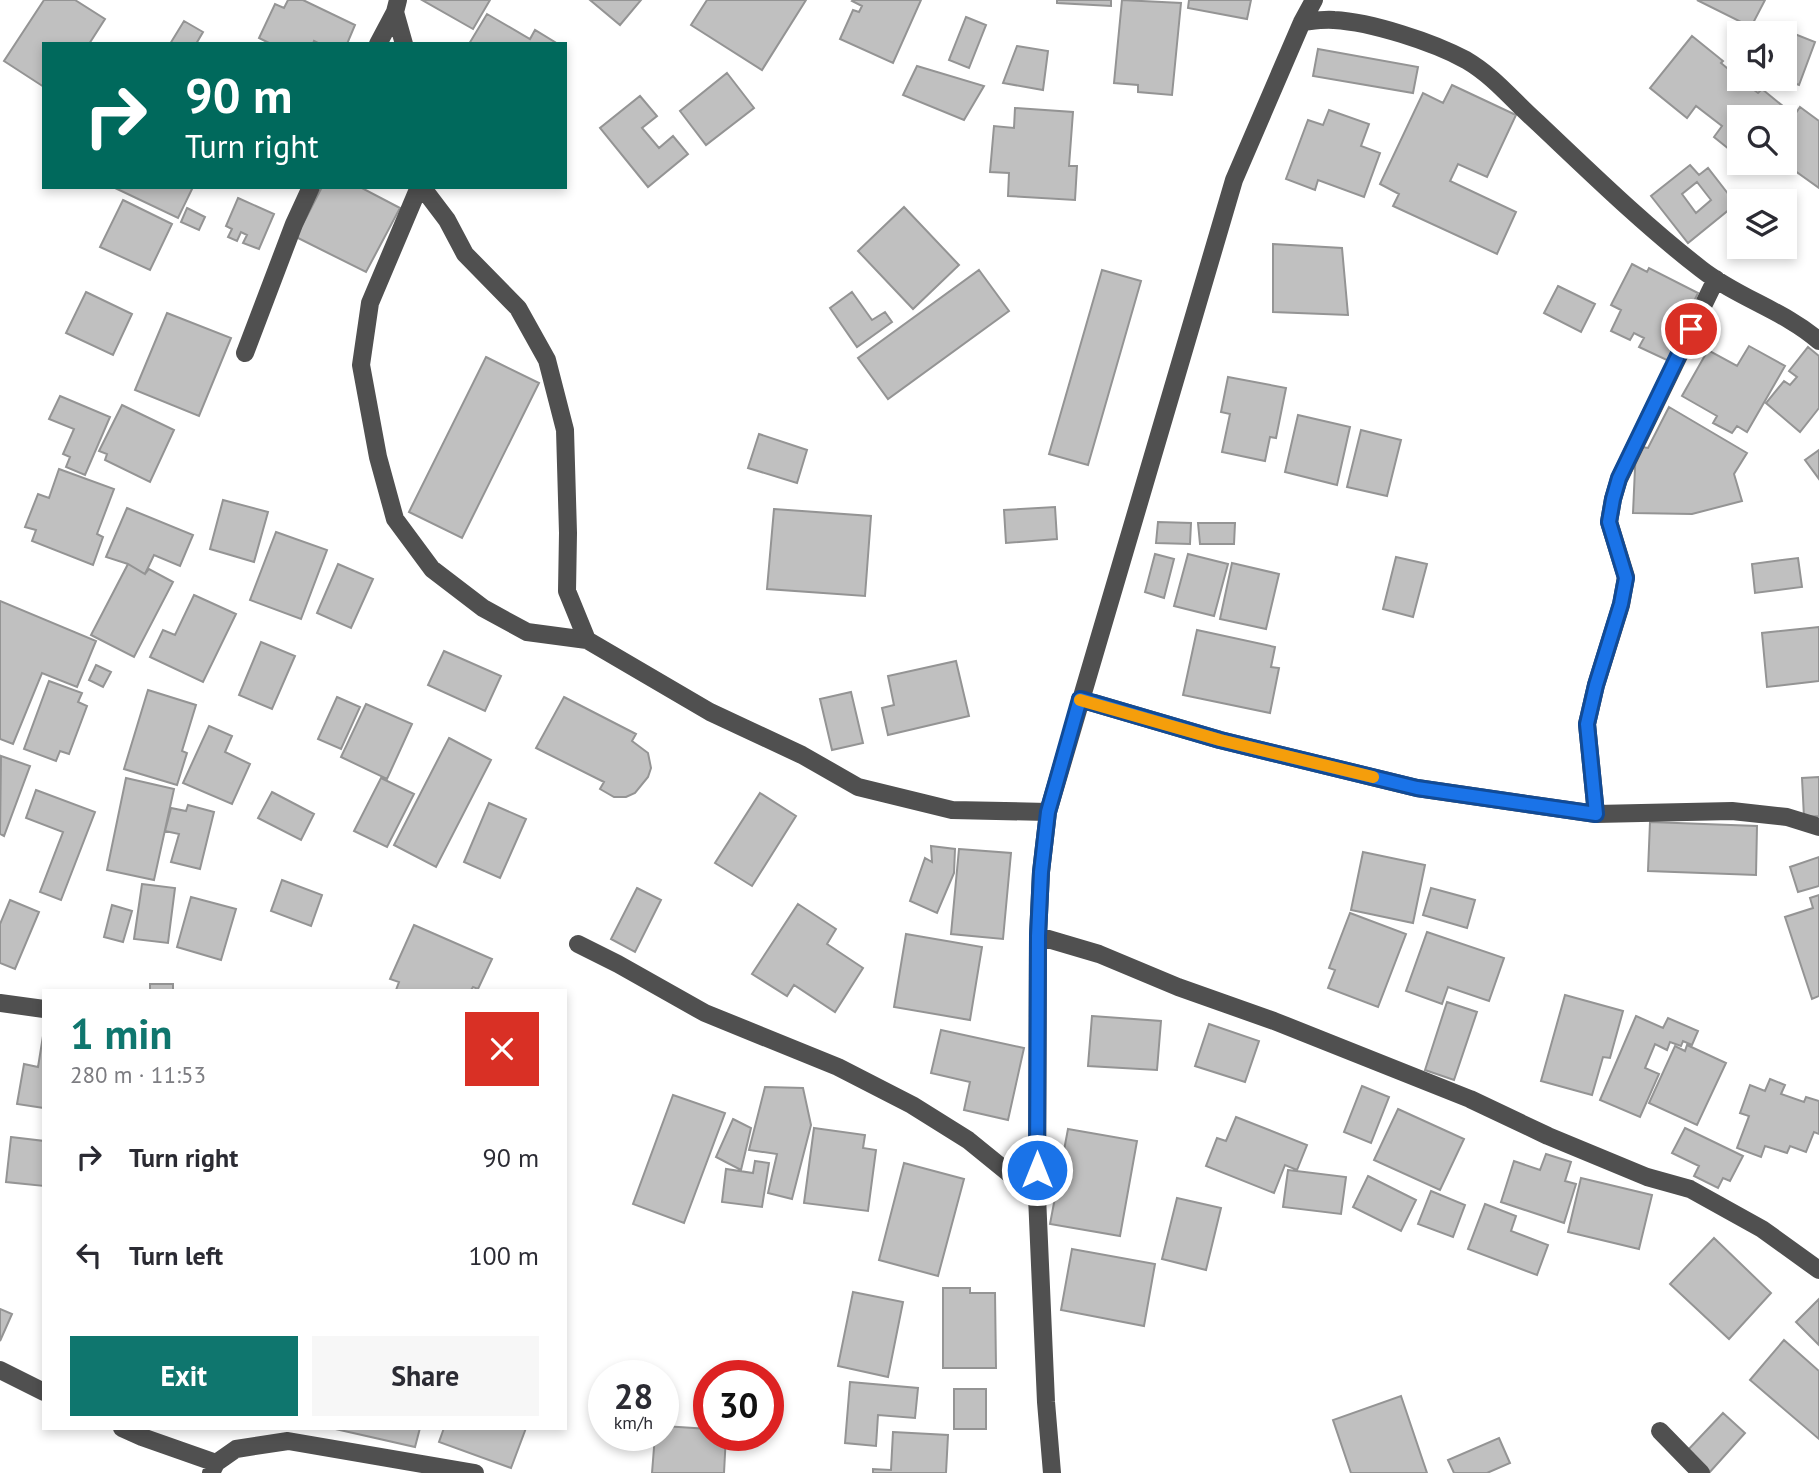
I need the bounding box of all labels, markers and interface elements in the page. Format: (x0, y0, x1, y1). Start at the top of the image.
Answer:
map controls (1727, 21, 1797, 259)
button: sound (1727, 21, 1797, 91)
text: 90 m (185, 63, 292, 127)
icon: right (70, 70, 161, 161)
button: search (1727, 105, 1797, 175)
text: Turn right (185, 125, 319, 167)
button: layers (1727, 189, 1797, 259)
pin (1661, 299, 1721, 359)
icon: arrive (1672, 310, 1710, 348)
text: 1 min (70, 1006, 172, 1061)
button: close (465, 1012, 539, 1086)
text: 280 m · 11:53 (70, 1060, 206, 1089)
position arrow (1000, 1133, 1074, 1207)
icon: right (70, 1138, 108, 1176)
text: Turn right (129, 1141, 238, 1174)
text: 90 m (483, 1141, 539, 1174)
icon: left (70, 1236, 108, 1274)
text: Turn left (129, 1239, 223, 1272)
text: 100 m (468, 1239, 539, 1272)
button: Exit (70, 1336, 298, 1416)
button: Share (312, 1336, 539, 1416)
speed limit sign: 30 (693, 1360, 784, 1451)
text: 28 (614, 1373, 653, 1419)
text: km/h (614, 1411, 653, 1434)

